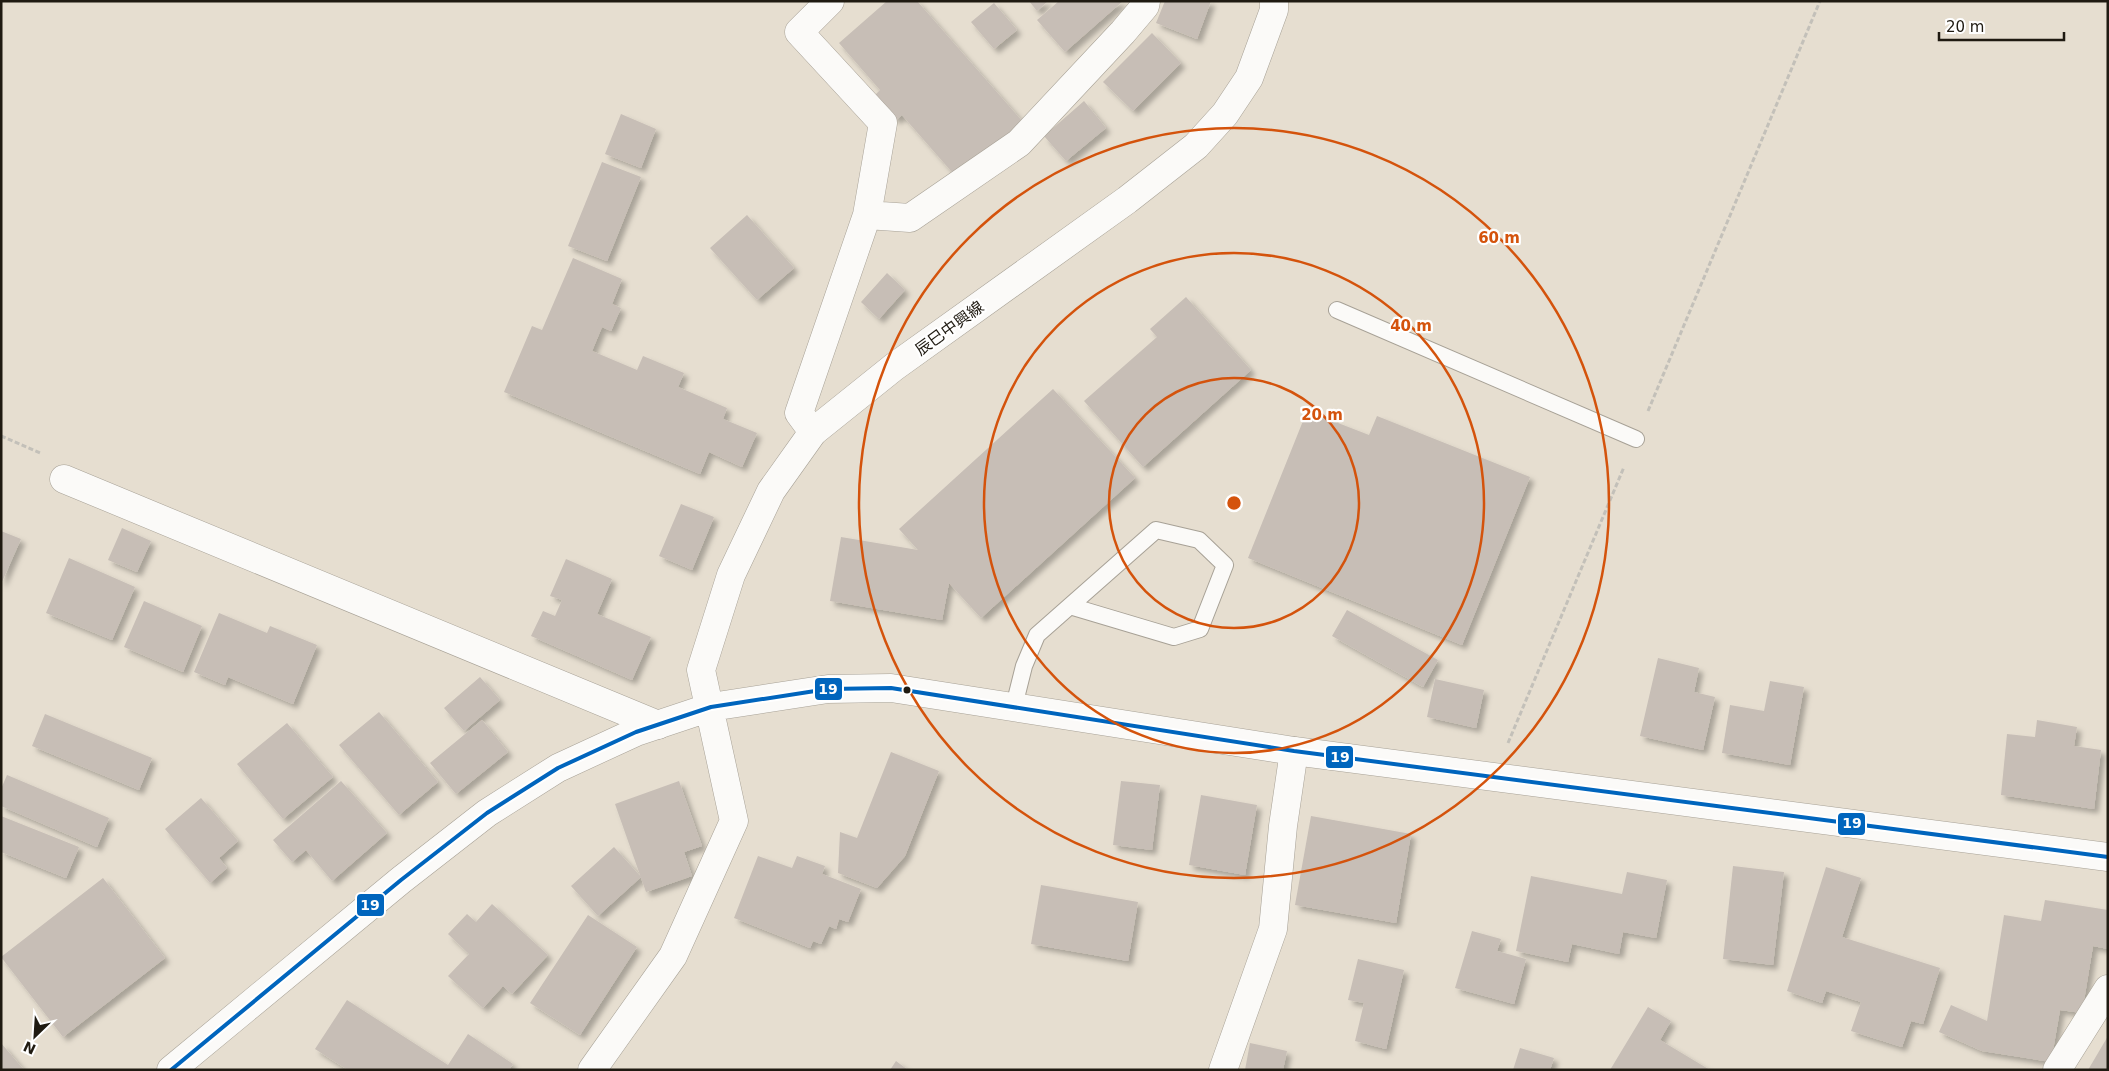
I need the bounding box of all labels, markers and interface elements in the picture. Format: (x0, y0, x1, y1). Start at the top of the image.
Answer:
scale bar (1939, 10, 2064, 42)
text: 20 m (1946, 18, 1984, 36)
text: 60 m (1478, 229, 1520, 247)
street label: 辰巳中興線 (911, 297, 987, 360)
text: 40 m (1390, 317, 1432, 335)
text: 20 m (1301, 406, 1343, 424)
centre of rings (1225, 494, 1243, 512)
line badge: 19 (814, 677, 843, 701)
text: 19 (818, 681, 838, 697)
unlabelled marker (902, 685, 912, 695)
line badge: 19 (1325, 745, 1354, 769)
text: 19 (1330, 749, 1350, 765)
line badge: 19 (1837, 812, 1866, 836)
text: 19 (1842, 815, 1862, 831)
line badge: 19 (356, 893, 385, 917)
text: 19 (360, 897, 380, 913)
north arrow (10, 1011, 60, 1061)
text: N (21, 1038, 38, 1058)

